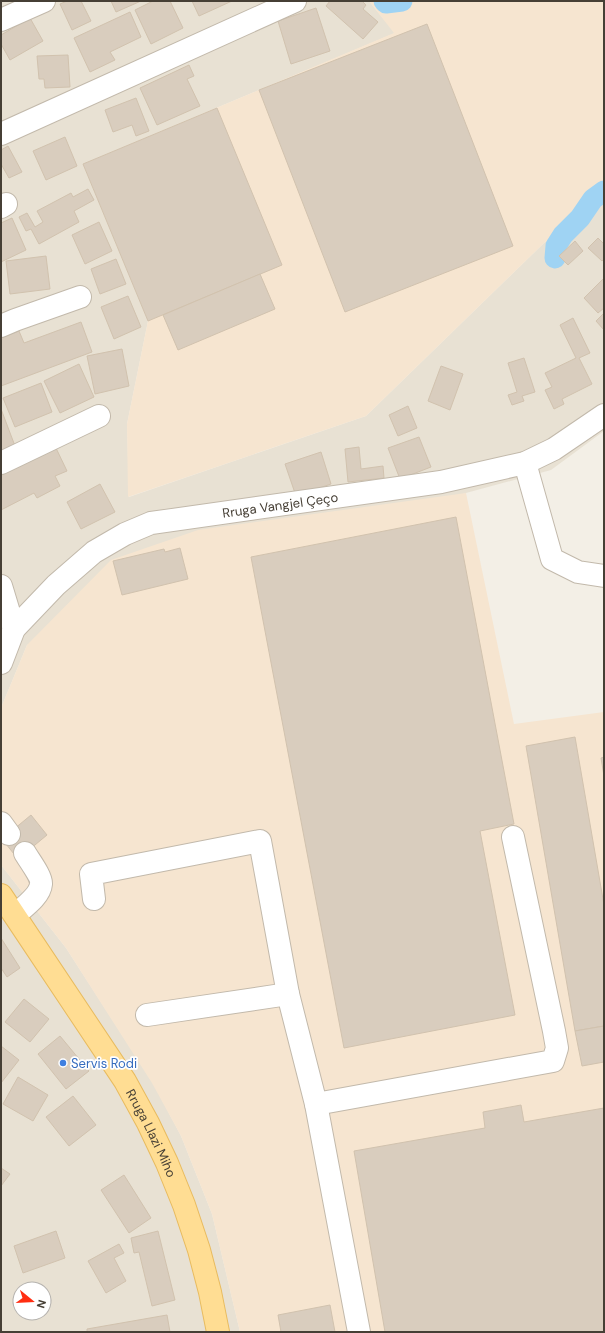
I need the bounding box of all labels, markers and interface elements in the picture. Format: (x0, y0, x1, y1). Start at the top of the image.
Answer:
street label: Rruga Vangjel Çeço (221, 488, 339, 521)
place label: Servis Rodi (71, 1055, 137, 1072)
marker: Servis Rodi (58, 1058, 68, 1068)
street label: Rruga Llazi Miho (122, 1086, 180, 1180)
north arrow (12, 1281, 52, 1321)
text: N (34, 1298, 49, 1310)

